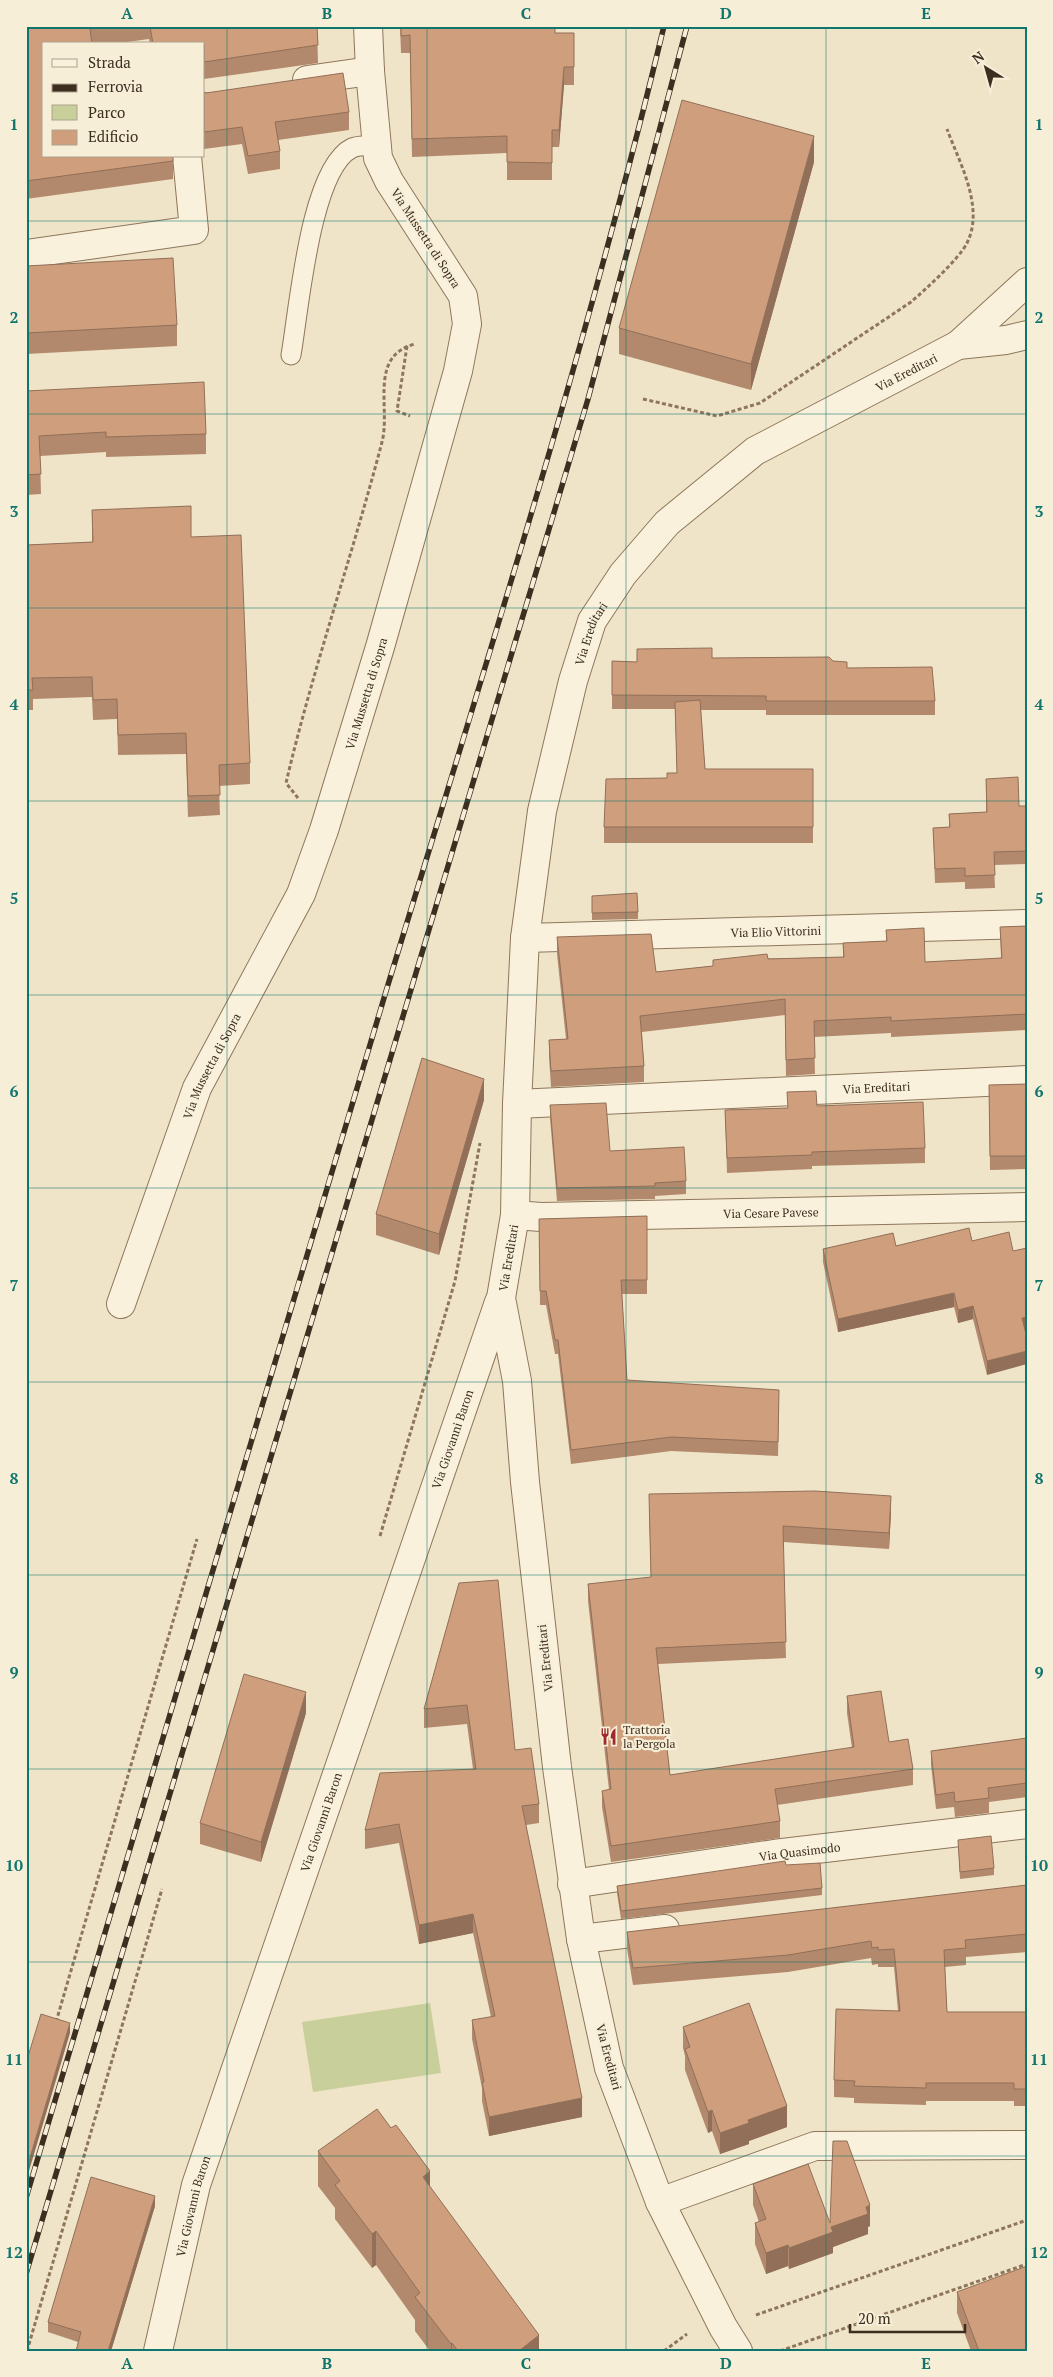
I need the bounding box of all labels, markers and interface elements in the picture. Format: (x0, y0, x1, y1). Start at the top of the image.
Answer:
text: A (121, 2, 133, 24)
text: B (322, 2, 332, 24)
text: C (521, 2, 531, 24)
text: D (720, 2, 732, 24)
text: E (921, 2, 931, 24)
legend (42, 42, 205, 158)
north arrow (960, 42, 1010, 92)
text: N (968, 46, 988, 68)
text: Strada (88, 52, 131, 72)
text: Ferrovia (88, 76, 143, 96)
text: Parco (88, 102, 125, 122)
text: 1 (9, 113, 19, 135)
text: 1 (1034, 113, 1044, 135)
text: Edificio (88, 126, 138, 146)
street label: Via Mussetta di Sopra (388, 185, 464, 291)
text: 2 (9, 306, 19, 328)
text: 2 (1034, 306, 1044, 328)
street label: Via Ereditari (873, 350, 940, 394)
text: 3 (9, 500, 19, 522)
text: 3 (1034, 500, 1044, 522)
street label: Via Ereditari (571, 598, 610, 667)
street label: Via Mussetta di Sopra (342, 636, 390, 751)
text: 4 (9, 693, 19, 715)
text: 4 (1034, 693, 1044, 715)
text: 5 (9, 887, 19, 909)
text: 5 (1034, 887, 1044, 909)
street label: Via Elio Vittorini (730, 922, 822, 940)
street label: Via Mussetta di Sopra (179, 1010, 243, 1121)
street label: Via Ereditari (843, 1078, 911, 1096)
text: 6 (9, 1080, 19, 1102)
text: 6 (1034, 1080, 1044, 1102)
street label: Via Cesare Pavese (723, 1204, 819, 1221)
street label: Via Ereditari (495, 1223, 521, 1292)
text: 7 (9, 1274, 19, 1296)
text: 7 (1034, 1274, 1044, 1296)
street label: Via Giovanni Baron (428, 1387, 476, 1491)
text: 8 (9, 1467, 19, 1489)
text: 8 (1034, 1467, 1044, 1489)
street label: Via Ereditari (534, 1623, 556, 1692)
text: 9 (9, 1661, 19, 1683)
text: 9 (1034, 1661, 1044, 1683)
place label: Trattoria la Pergola (623, 1722, 676, 1751)
restaurant icon: Trattoria la Pergola (599, 1726, 619, 1746)
street label: Via Giovanni Baron (297, 1770, 345, 1874)
street label: Via Quasimodo (758, 1839, 841, 1864)
text: 10 (5, 1854, 23, 1876)
text: 10 (1030, 1854, 1048, 1876)
street label: Via Ereditari (593, 2022, 625, 2092)
text: 11 (5, 2048, 23, 2070)
text: 11 (1030, 2048, 1048, 2070)
street label: Via Giovanni Baron (172, 2154, 213, 2258)
text: 12 (5, 2241, 23, 2263)
text: 12 (1030, 2241, 1048, 2263)
scale bar (850, 2302, 966, 2334)
text: 20 m (858, 2308, 891, 2328)
text: A (121, 2352, 133, 2374)
text: B (322, 2352, 332, 2374)
text: C (521, 2352, 531, 2374)
text: D (720, 2352, 732, 2374)
text: E (921, 2352, 931, 2374)

